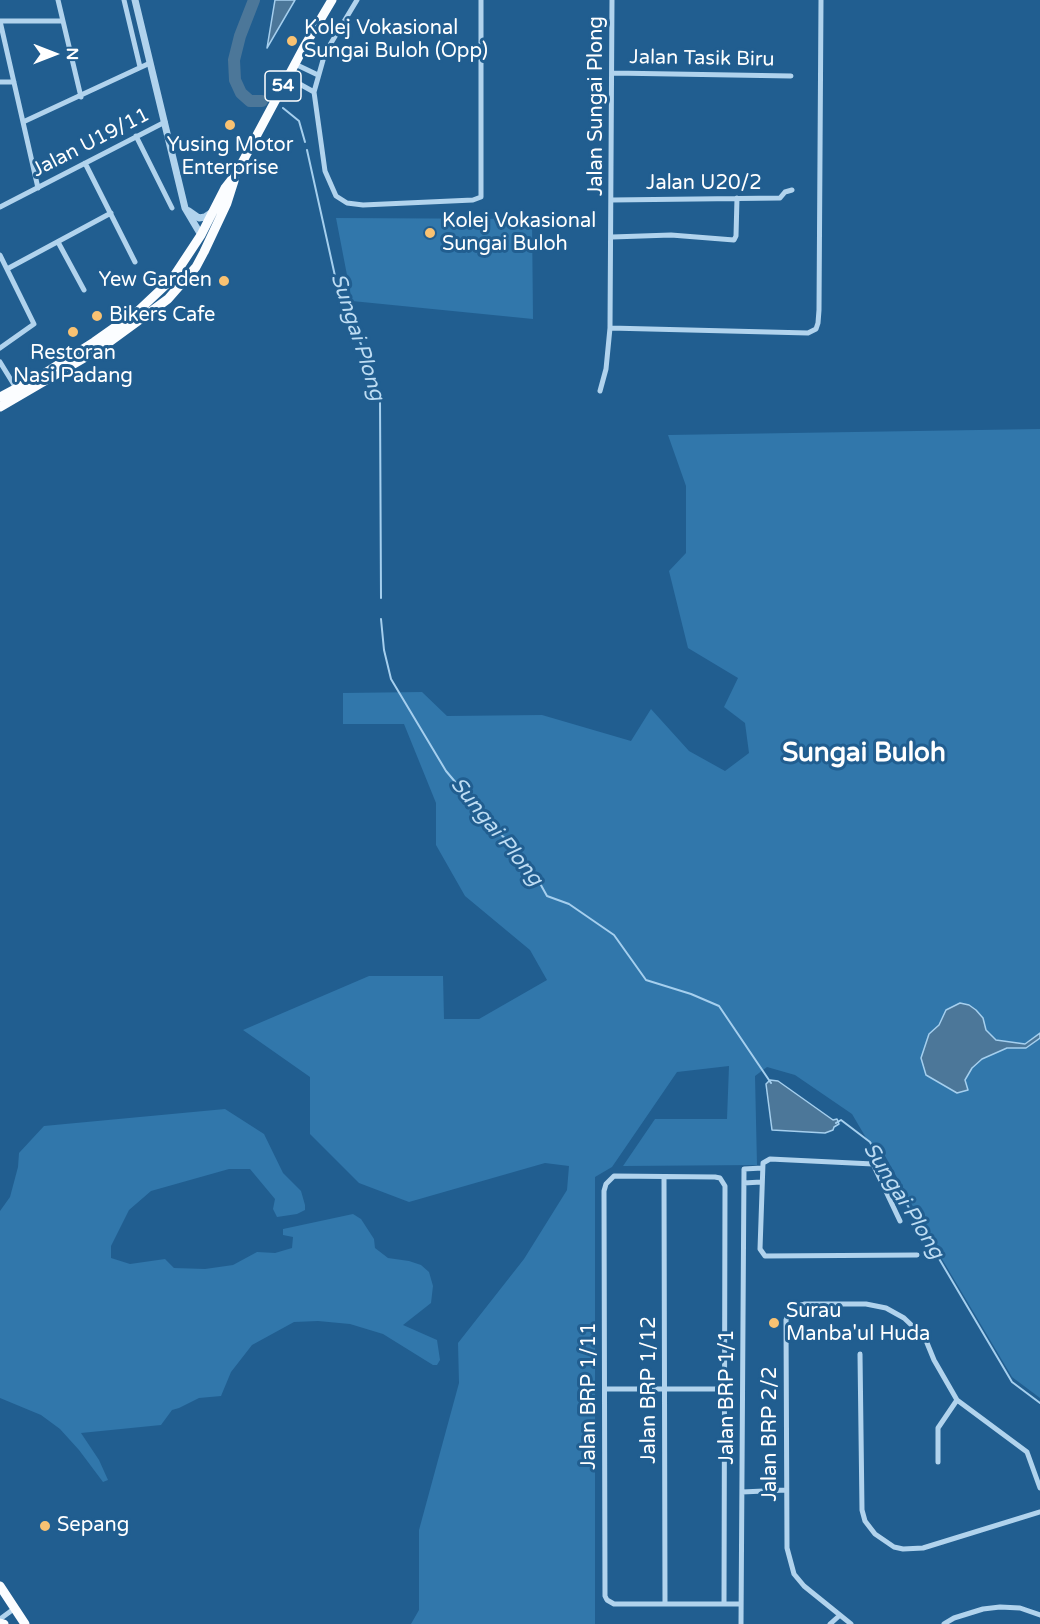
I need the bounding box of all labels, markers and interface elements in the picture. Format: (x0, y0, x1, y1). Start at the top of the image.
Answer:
street label: Jalan Sungai Plong (585, 16, 609, 196)
place label: Kolej Vokasional Sungai Buloh (Opp) (304, 17, 488, 64)
north arrow (24, 24, 84, 84)
marker: Kolej Vokasional Sungai Buloh (Opp) (285, 34, 299, 48)
street label: Jalan Tasik Biru (629, 46, 775, 72)
text: N (62, 48, 82, 60)
road number: 54 (265, 71, 301, 101)
street label: Jalan U19/11 (28, 103, 154, 183)
marker: Yusing Motor Enterprise (223, 118, 237, 132)
place label: Yusing Motor Enterprise (167, 134, 293, 181)
street label: Jalan U20/2 (646, 172, 762, 196)
place label: Kolej Vokasional Sungai Buloh (442, 210, 596, 257)
marker: Kolej Vokasional Sungai Buloh (423, 226, 437, 240)
place label: Yew Garden (99, 269, 212, 293)
water label: Sungai Plong (325, 270, 389, 404)
marker: Yew Garden (217, 274, 231, 288)
place label: Bikers Cafe (109, 304, 215, 328)
marker: Bikers Cafe (90, 309, 104, 323)
marker: Restoran Nasi Padang (66, 325, 80, 339)
place label: Restoran Nasi Padang (13, 342, 133, 389)
district label: Sungai Buloh (782, 738, 946, 770)
water label: Sungai Plong (445, 773, 547, 891)
water label: Sungai Plong (857, 1138, 949, 1264)
place label: Surau Manba'ul Huda (786, 1300, 930, 1347)
street label: Jalan BRP 1/12 (638, 1316, 662, 1464)
marker: Surau Manba'ul Huda (767, 1316, 781, 1330)
street label: Jalan BRP 1/11 (578, 1322, 602, 1470)
street label: Jalan BRP 1/1 (716, 1330, 740, 1464)
street label: Jalan BRP 2/2 (759, 1367, 783, 1501)
place label: Sepang (57, 1514, 129, 1538)
marker: Sepang (38, 1519, 52, 1533)

